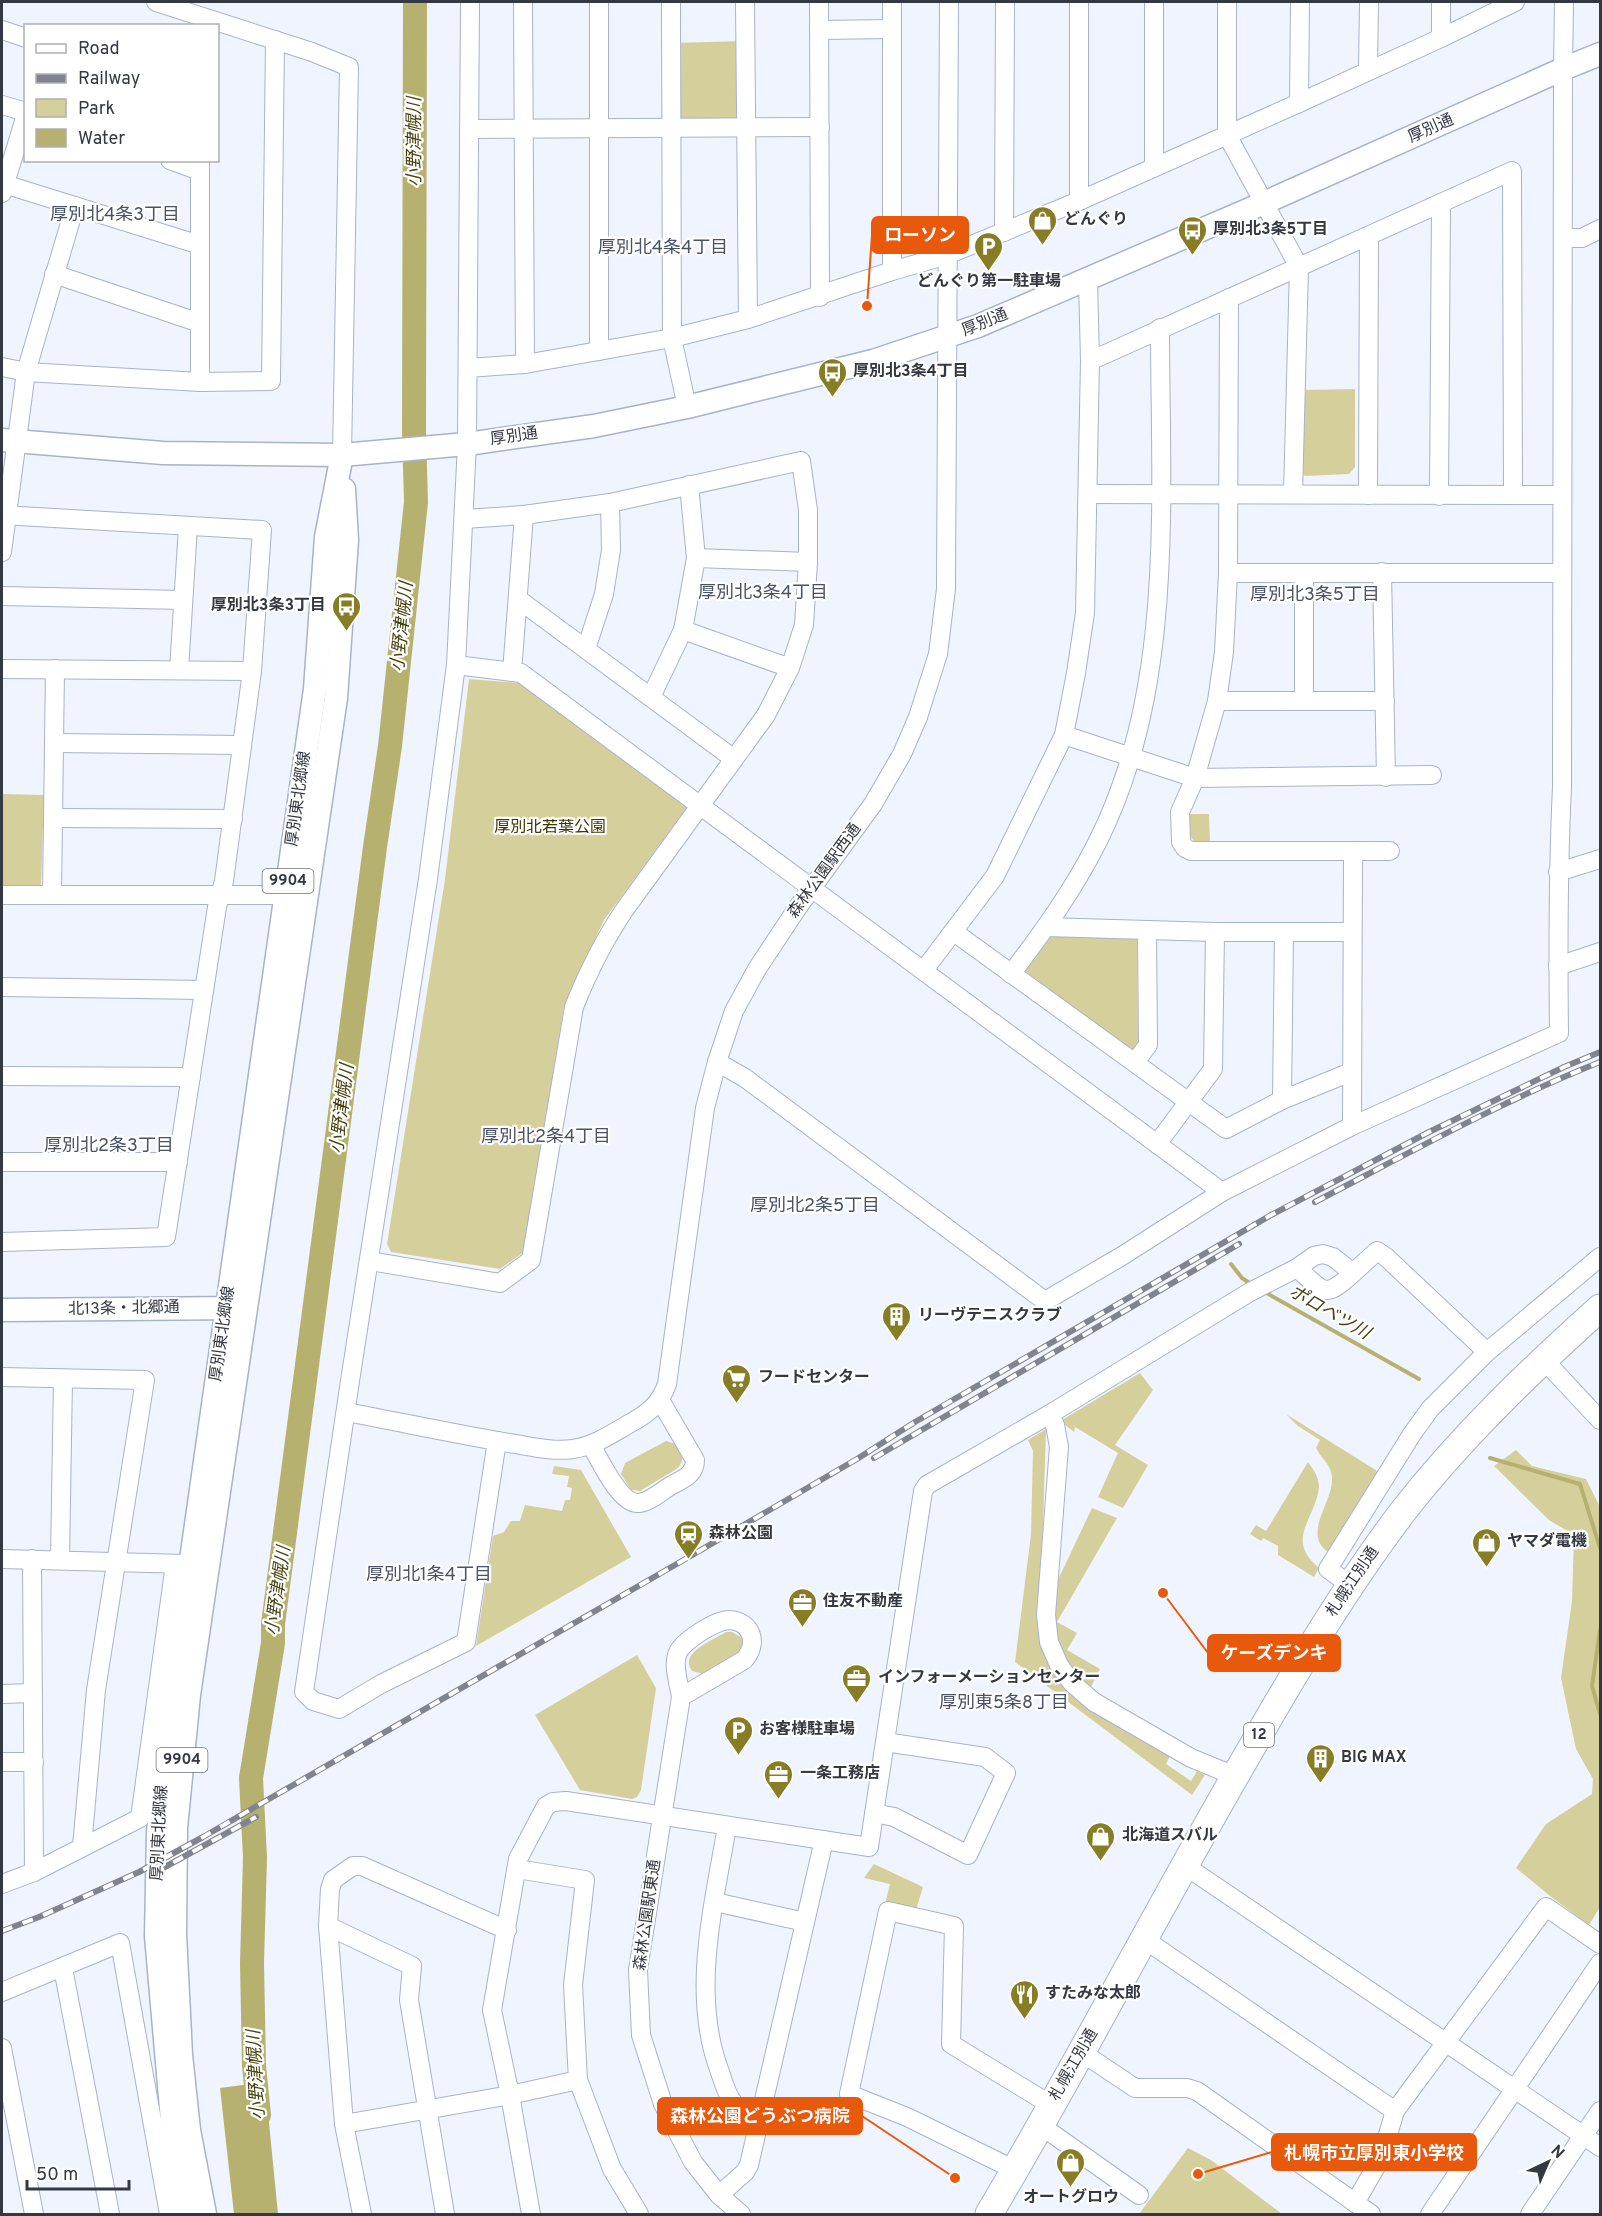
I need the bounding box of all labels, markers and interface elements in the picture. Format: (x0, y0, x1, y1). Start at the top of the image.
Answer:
legend (24, 24, 219, 162)
text: Road (78, 38, 120, 61)
text: Railway (78, 68, 140, 91)
water label: 小野津幌川 (404, 95, 427, 187)
text: Park (78, 98, 115, 121)
street label: 厚別通 (1405, 110, 1457, 148)
text: Water (78, 128, 125, 151)
district label: 厚別北4条3丁目 (50, 204, 180, 227)
shop icon: どんぐり (1027, 204, 1059, 246)
place label: どんぐり (1064, 210, 1128, 230)
bus stop icon: 厚別北3条5丁目 (1176, 214, 1208, 256)
callout: ローソン (872, 217, 968, 253)
place label: 厚別北3条5丁目 (1213, 220, 1328, 240)
text: ローソン (884, 225, 956, 248)
parking icon: どんぐり第一駐車場 (973, 230, 1005, 272)
district label: 厚別北4条4丁目 (598, 237, 728, 260)
place label: どんぐり第一駐車場 (917, 272, 1061, 292)
street label: 厚別通 (959, 305, 1011, 341)
bus stop icon: 厚別北3条4丁目 (816, 356, 848, 398)
place label: 厚別北3条4丁目 (853, 362, 969, 382)
street label: 厚別通 (489, 424, 539, 450)
water label: 小野津幌川 (387, 579, 419, 673)
district label: 厚別北3条4丁目 (698, 582, 828, 605)
district label: 厚別北3条5丁目 (1250, 584, 1380, 607)
bus stop icon: 厚別北3条3丁目 (331, 590, 363, 632)
place label: 厚別北3条3丁目 (211, 596, 326, 616)
street label: 厚別東北郷線 (282, 750, 316, 848)
park label: 厚別北若葉公園 (494, 818, 606, 838)
street label: 森林公園駅西通 (784, 820, 866, 922)
road number: 9904 (262, 869, 314, 893)
water label: 小野津幌川 (326, 1061, 360, 1155)
district label: 厚別北2条4丁目 (481, 1126, 611, 1149)
district label: 厚別北2条3丁目 (44, 1135, 174, 1158)
district label: 厚別北2条5丁目 (750, 1195, 880, 1218)
water label: ポロベツ川 (1284, 1281, 1375, 1346)
street label: 厚別東北郷線 (206, 1285, 240, 1383)
street label: 北13条・北郷通 (68, 1298, 180, 1320)
building icon: リーヴテニスクラブ (881, 1300, 913, 1342)
place label: リーヴテニスクラブ (918, 1306, 1062, 1326)
supermarket icon: フードセンター (721, 1362, 753, 1404)
place label: フードセンター (758, 1368, 870, 1388)
station icon: 森林公園 (672, 1518, 704, 1560)
place label: 森林公園 (709, 1524, 773, 1544)
shop icon: ヤマダ電機 (1470, 1526, 1502, 1568)
place label: ヤマダ電機 (1507, 1531, 1587, 1552)
water label: 小野津幌川 (261, 1543, 297, 1637)
street label: 札幌江別通 (1322, 1543, 1384, 1621)
district label: 厚別北1条4丁目 (366, 1564, 492, 1587)
office icon: 住友不動産 (786, 1586, 818, 1628)
place label: 住友不動産 (822, 1592, 903, 1612)
callout: ケーズデンキ (1208, 1635, 1340, 1671)
text: ケーズデンキ (1220, 1643, 1328, 1666)
office icon: インフォーメーションセンター (841, 1662, 873, 1704)
place label: インフォーメーションセンター (878, 1668, 1101, 1688)
district label: 厚別東5条8丁目 (939, 1692, 1069, 1715)
parking icon: お客様駐車場 (722, 1714, 754, 1756)
place label: お客様駐車場 (759, 1720, 855, 1740)
road number: 12 (1244, 1723, 1274, 1747)
building icon: BIG MAX (1304, 1742, 1336, 1784)
road number: 9904 (156, 1748, 207, 1772)
place label: BIG MAX (1341, 1748, 1407, 1768)
office icon: 一条工務店 (763, 1758, 795, 1800)
place label: 一条工務店 (800, 1764, 880, 1784)
street label: 厚別東北郷線 (148, 1785, 172, 1881)
shop icon: 北海道スバル (1085, 1820, 1117, 1862)
place label: 北海道スバル (1122, 1826, 1218, 1846)
street label: 森林公園駅東通 (630, 1858, 666, 1972)
restaurant icon: すたみな太郎 (1008, 1978, 1040, 2020)
place label: すたみな太郎 (1045, 1984, 1141, 2004)
street label: 札幌江別通 (1045, 2025, 1103, 2105)
water label: 小野津幌川 (243, 2027, 271, 2121)
callout: 森林公園どうぶつ病院 (658, 2098, 862, 2134)
text: 森林公園どうぶつ病院 (670, 2106, 850, 2129)
north arrow (1518, 2132, 1578, 2192)
callout: 札幌市立厚別東小学校 (1272, 2134, 1476, 2170)
text: N (1546, 2141, 1568, 2164)
text: 札幌市立厚別東小学校 (1284, 2143, 1464, 2166)
shop icon: オートグロウ (1055, 2146, 1087, 2188)
scale bar (27, 2153, 129, 2191)
text: 50 m (36, 2164, 78, 2187)
place label: オートグロウ (1023, 2187, 1119, 2208)

